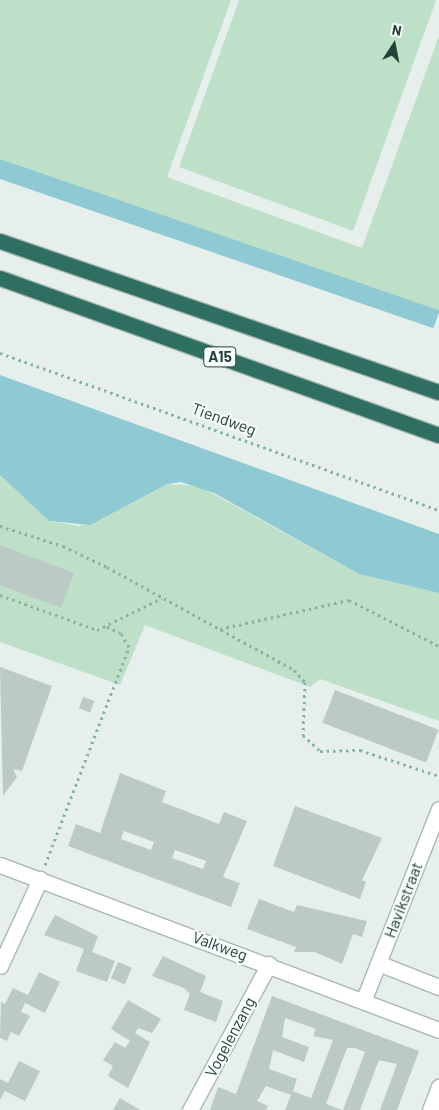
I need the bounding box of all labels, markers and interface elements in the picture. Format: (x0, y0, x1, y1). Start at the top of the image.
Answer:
north arrow (369, 20, 419, 70)
text: N (391, 21, 403, 39)
road number: A15 (202, 344, 238, 370)
street label: Tiendweg (189, 399, 259, 439)
street label: Havikstraat (380, 859, 426, 941)
street label: Valkweg (190, 927, 250, 965)
street label: Vogelenzang (201, 994, 259, 1080)

